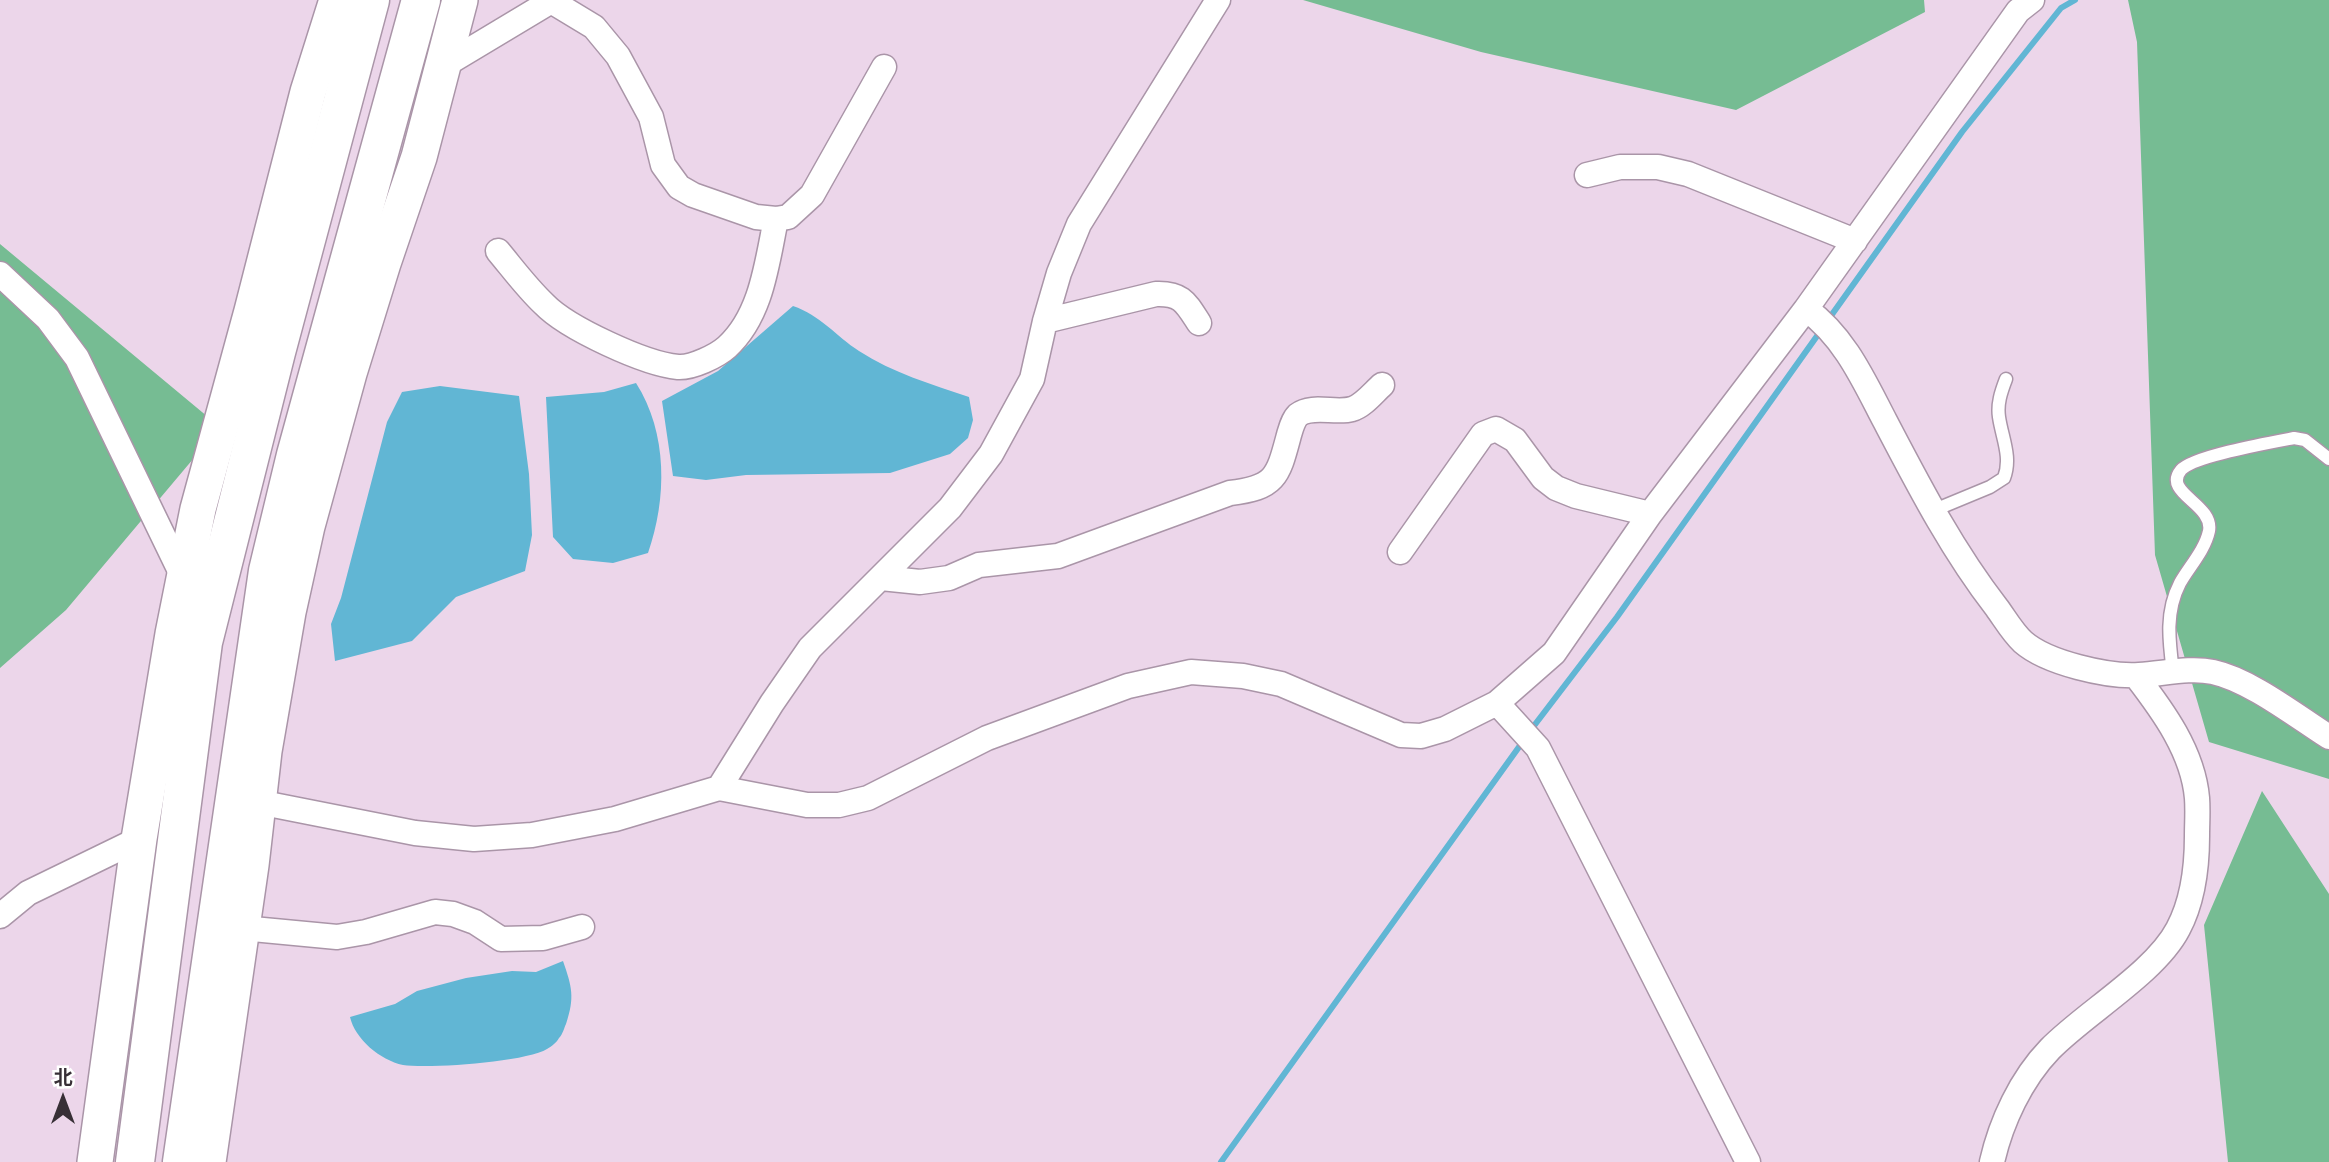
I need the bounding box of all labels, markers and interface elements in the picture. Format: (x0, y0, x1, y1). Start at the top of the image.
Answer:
north arrow (28, 1064, 98, 1134)
text: 北 (53, 1067, 73, 1089)

